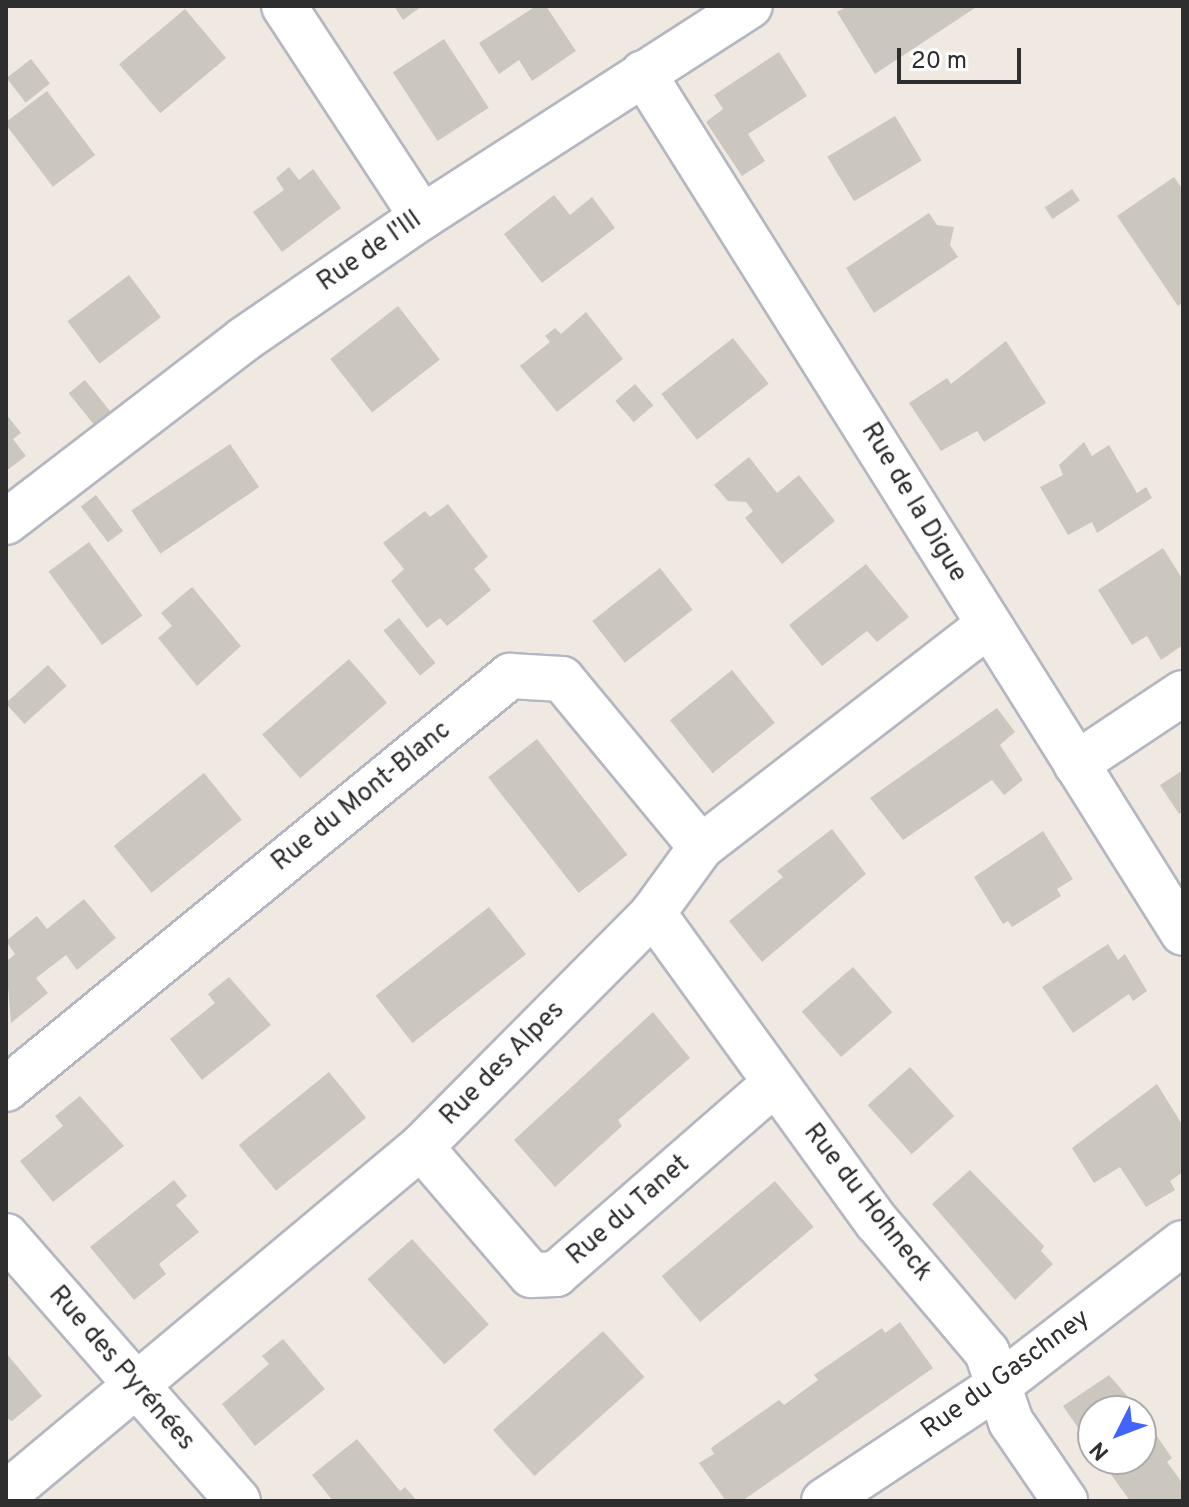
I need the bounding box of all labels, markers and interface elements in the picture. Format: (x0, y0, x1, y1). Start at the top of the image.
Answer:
scale bar (901, 32, 1025, 82)
text: 20 m (911, 47, 967, 77)
street label: Rue de l'Ill (312, 205, 428, 299)
street label: Rue de la Digue (853, 418, 973, 588)
street label: Rue du Mont-Blanc (266, 715, 458, 879)
street label: Rue des Alpes (434, 995, 572, 1133)
street label: Rue du Hohneck (796, 1118, 938, 1288)
street label: Rue du Tanet (561, 1149, 697, 1273)
street label: Rue des Pyrénées (41, 1280, 201, 1458)
street label: Rue du Gaschney (916, 1303, 1096, 1447)
north arrow (1077, 1395, 1157, 1475)
text: N (1085, 1435, 1116, 1465)

